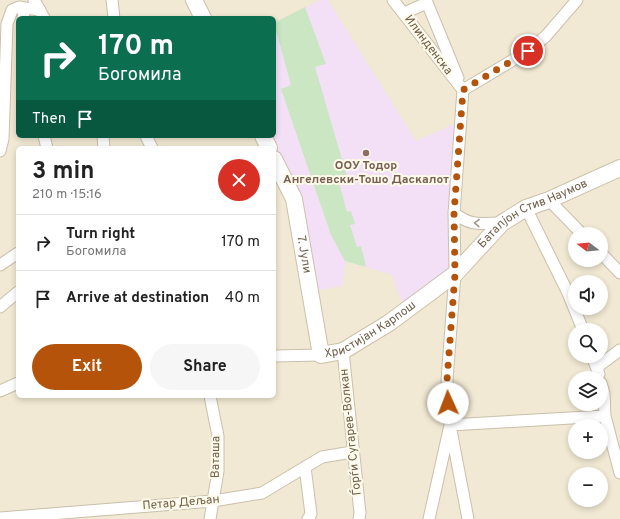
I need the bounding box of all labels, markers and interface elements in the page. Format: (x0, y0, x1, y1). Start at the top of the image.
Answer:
street label: Илинденска (400, 12, 456, 78)
text: 170 m (98, 29, 174, 65)
icon: right (32, 32, 84, 84)
pin (511, 34, 545, 68)
icon: arrive (517, 40, 539, 62)
text: Богомила (98, 64, 181, 87)
icon: arrive (74, 108, 96, 130)
text: Then (32, 110, 66, 129)
marker: ООУ Тодор Ангелевски-Тошо Даскалот (361, 148, 371, 158)
text: 3 min (32, 157, 94, 187)
place label: ООУ Тодор Ангелевски-Тошо Даскалот (283, 158, 449, 188)
button: close (218, 159, 260, 201)
street label: Баталјон Стив Наумов (475, 176, 590, 252)
text: 210 m · 15:16 (32, 187, 102, 203)
one-way arrow (474, 219, 480, 227)
text: Turn right (66, 225, 135, 244)
north arrow (568, 227, 608, 267)
map controls (568, 227, 608, 507)
icon: right (32, 232, 54, 254)
text: 170 m (221, 233, 260, 252)
street label: 7. Јули (292, 234, 315, 274)
text: Богомила (66, 244, 126, 260)
button: sound (568, 275, 608, 315)
icon: arrive (32, 288, 54, 310)
text: Arrive at destination (66, 289, 209, 308)
text: 40 m (225, 289, 260, 308)
street label: Христијан Карпош (323, 298, 419, 362)
button: search (568, 323, 608, 363)
button: Exit (32, 344, 142, 390)
button: Share (150, 344, 260, 390)
street label: Ѓорѓи Сугарев-Волкан (336, 368, 366, 496)
button: layers (568, 371, 608, 411)
position arrow (427, 382, 469, 424)
button: + (568, 419, 608, 459)
street label: Ваташа (208, 436, 224, 478)
button: − (568, 467, 608, 507)
street label: Петар Дељан (142, 492, 220, 514)

